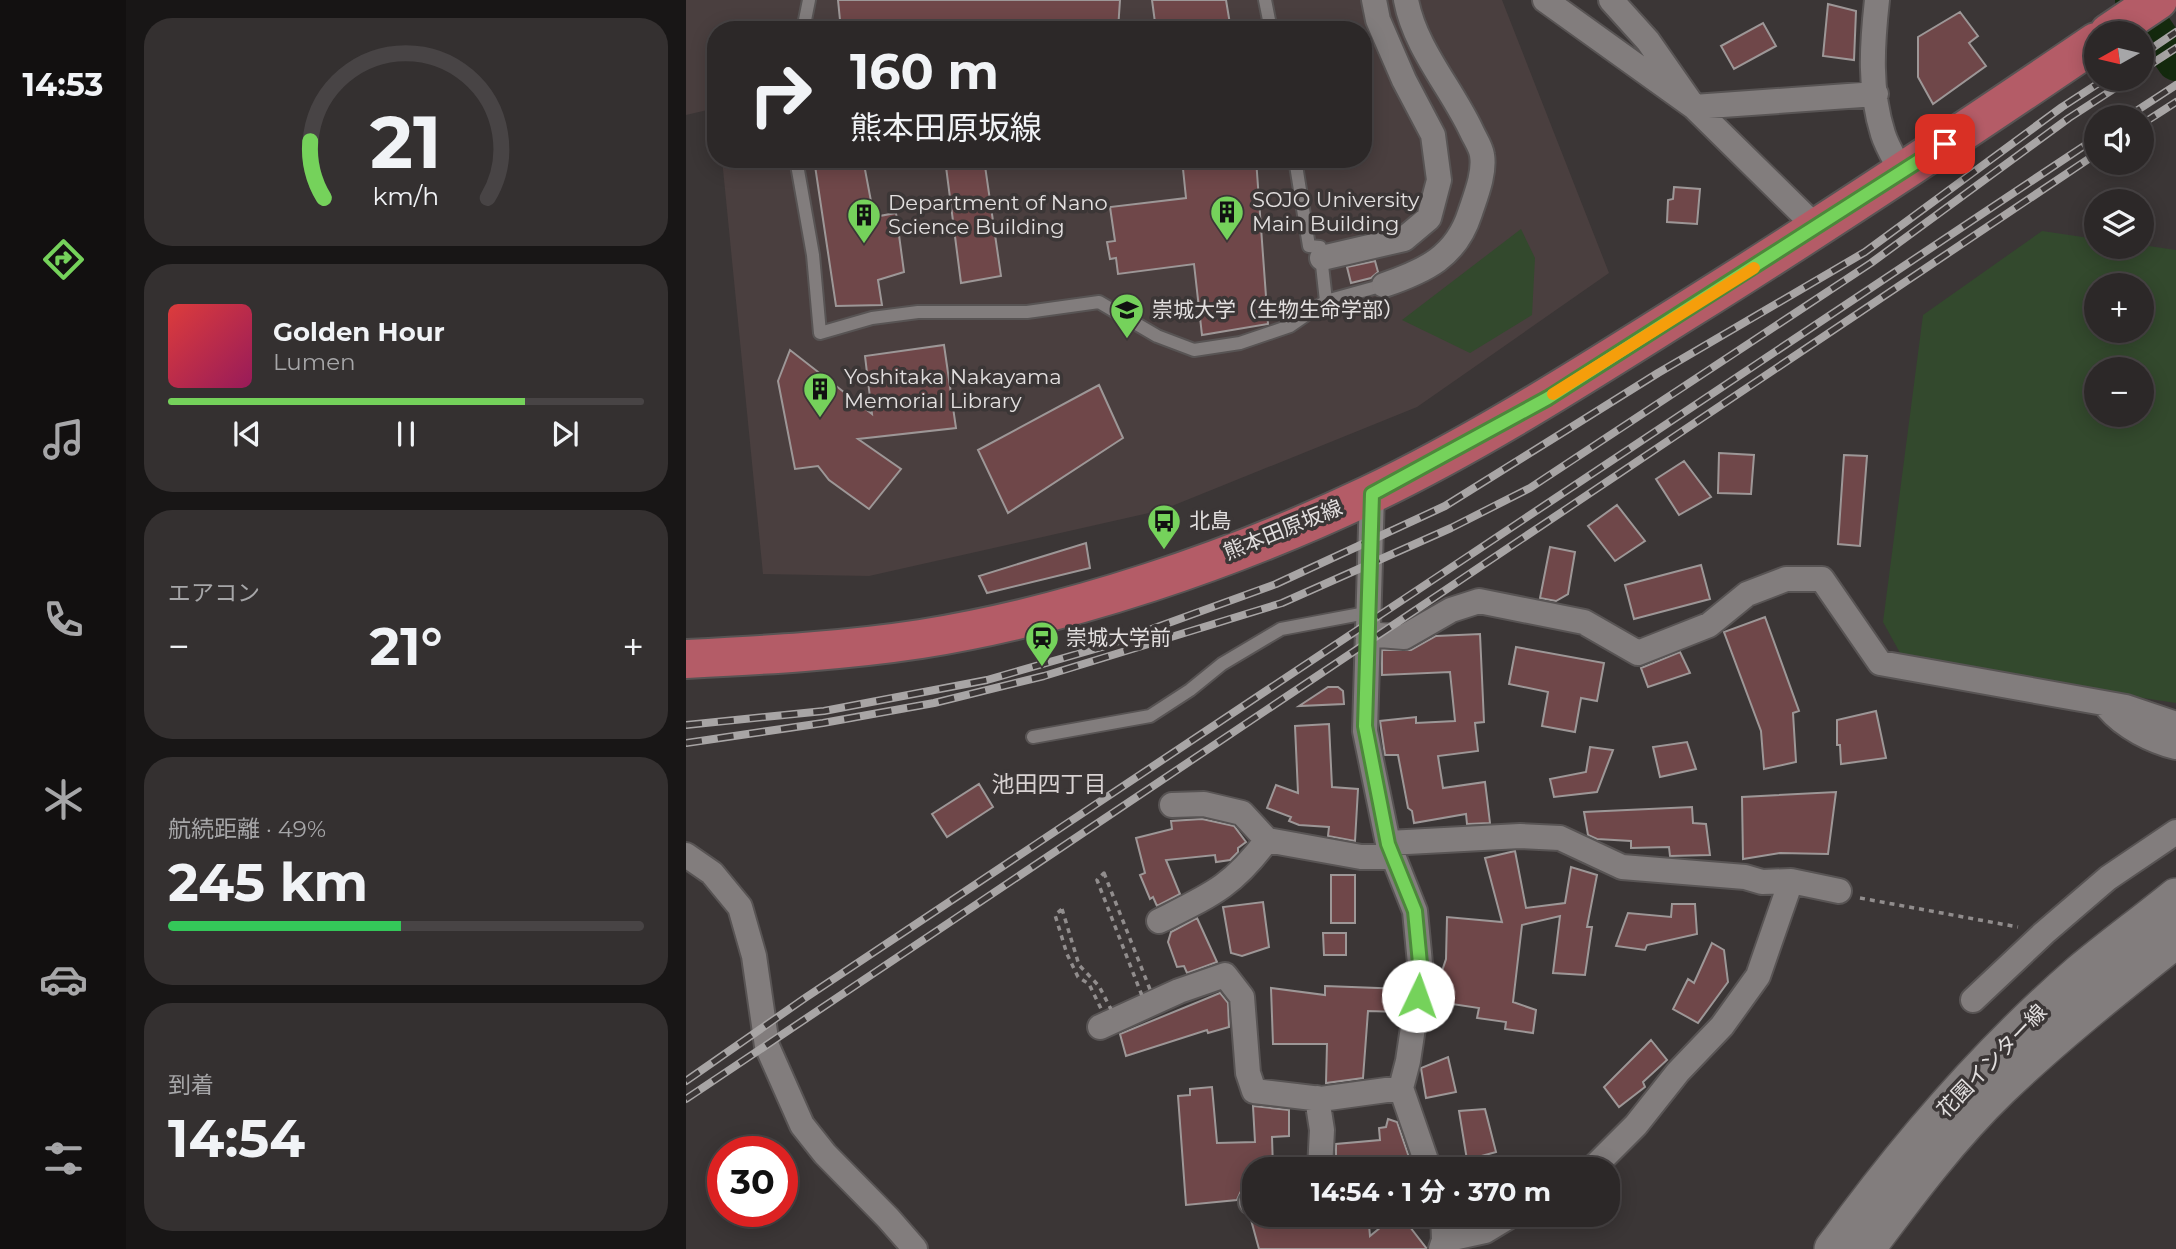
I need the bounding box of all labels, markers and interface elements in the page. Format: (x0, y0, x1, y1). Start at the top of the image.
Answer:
north arrow (2084, 21, 2154, 91)
map controls (2084, 21, 2154, 427)
text: 160 m (850, 42, 999, 101)
icon: right (735, 49, 826, 140)
text: 14:53 (22, 65, 104, 104)
text: 21 (370, 98, 442, 186)
button: sound (2084, 105, 2154, 175)
text: 熊本田原坂線 (850, 108, 1042, 147)
pin (1915, 114, 1975, 174)
icon: arrive (1926, 125, 1964, 163)
text: km/h (373, 181, 439, 211)
place label: SOJO University Main Building (1252, 187, 1420, 236)
button: layers (2084, 189, 2154, 259)
place label: Department of Nano Science Building (888, 190, 1108, 239)
building icon: SOJO University Main Building (1208, 193, 1246, 242)
building icon: Department of Nano Science Building (845, 196, 883, 245)
icon: directions (39, 235, 88, 284)
button: + (2084, 273, 2154, 343)
school or university icon: 崇城大学（生物生命学部） (1108, 291, 1146, 340)
place label: 崇城大学（生物生命学部） (1152, 297, 1404, 322)
text: Golden Hour (273, 316, 445, 348)
text: Lumen (273, 348, 356, 376)
button: − (2084, 357, 2154, 427)
place label: Yoshitaka Nakayama Memorial Library (844, 364, 1062, 413)
building icon: Yoshitaka Nakayama Memorial Library (801, 370, 839, 419)
icon: music (39, 415, 88, 464)
icon: previous (228, 415, 266, 453)
icon: pause (387, 415, 425, 453)
icon: next (546, 415, 584, 453)
street label: 熊本田原坂線 (1220, 494, 1346, 565)
bus stop icon: 北島 (1145, 502, 1183, 551)
place label: 北島 (1189, 508, 1231, 533)
text: エアコン (168, 579, 260, 607)
icon: phone (39, 595, 88, 644)
text: 21° (370, 615, 442, 678)
station icon: 崇城大学前 (1023, 619, 1061, 668)
text: − (168, 623, 190, 670)
text: + (622, 623, 644, 670)
place label: 崇城大学前 (1066, 625, 1171, 650)
district label: 池田四丁目 (992, 770, 1107, 798)
icon: climate (39, 775, 88, 824)
text: 航続距離 · 49% (168, 815, 326, 843)
text: 245 km (168, 851, 368, 914)
icon: car (39, 955, 88, 1004)
position arrow (1381, 959, 1455, 1033)
street label: 花園インター線 (1932, 999, 2052, 1122)
text: 到着 (168, 1071, 214, 1099)
text: 14:54 (168, 1107, 305, 1170)
icon: filters (39, 1134, 88, 1183)
speed limit sign: 30 (707, 1136, 798, 1227)
text: 14:54 · 1 分 · 370 m (1311, 1176, 1551, 1208)

